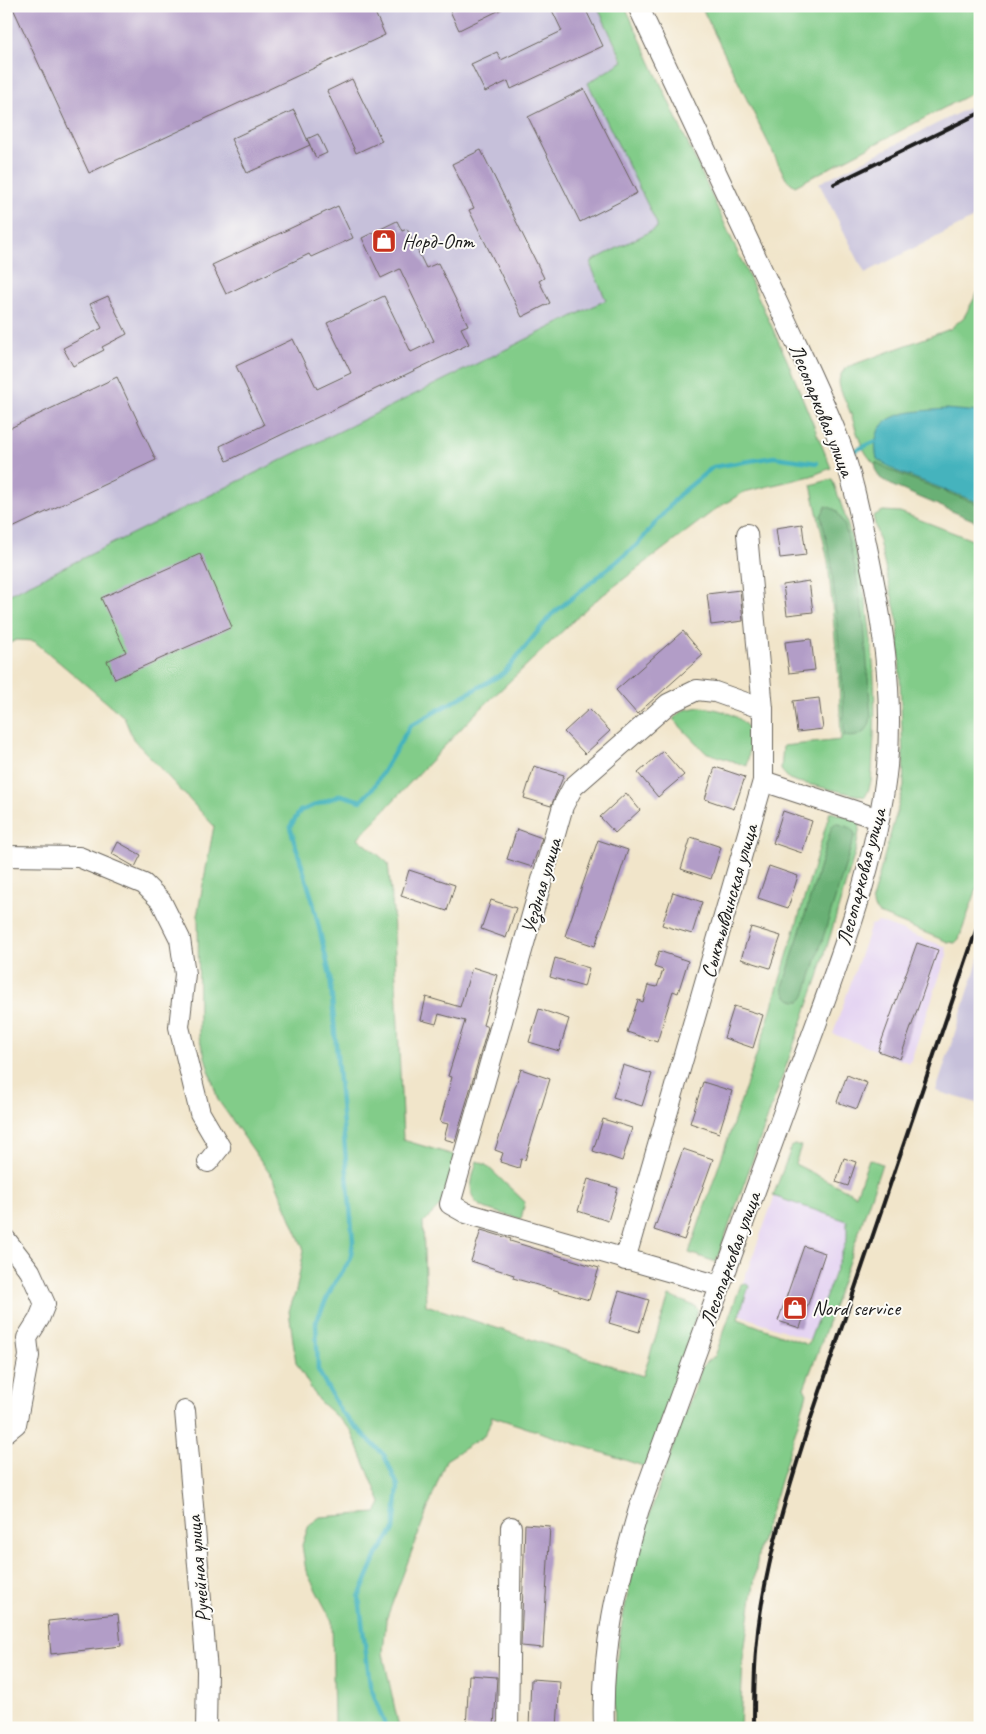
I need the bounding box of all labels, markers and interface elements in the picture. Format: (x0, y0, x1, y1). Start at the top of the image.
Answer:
shop icon: Норд-Опт (371, 228, 397, 254)
place label: Норд-Опт (402, 228, 475, 254)
street label: Лесопарковая улица (784, 340, 861, 482)
street label: Лесопарковая улица (830, 803, 892, 948)
street label: Сыктывдинская улица (695, 819, 764, 981)
street label: Уездная улица (515, 833, 569, 937)
street label: Лесопарковая улица (694, 1186, 767, 1330)
shop icon: Nord service (782, 1295, 808, 1321)
place label: Nord service (812, 1295, 902, 1321)
street label: Ручейная улица (180, 1513, 216, 1623)

